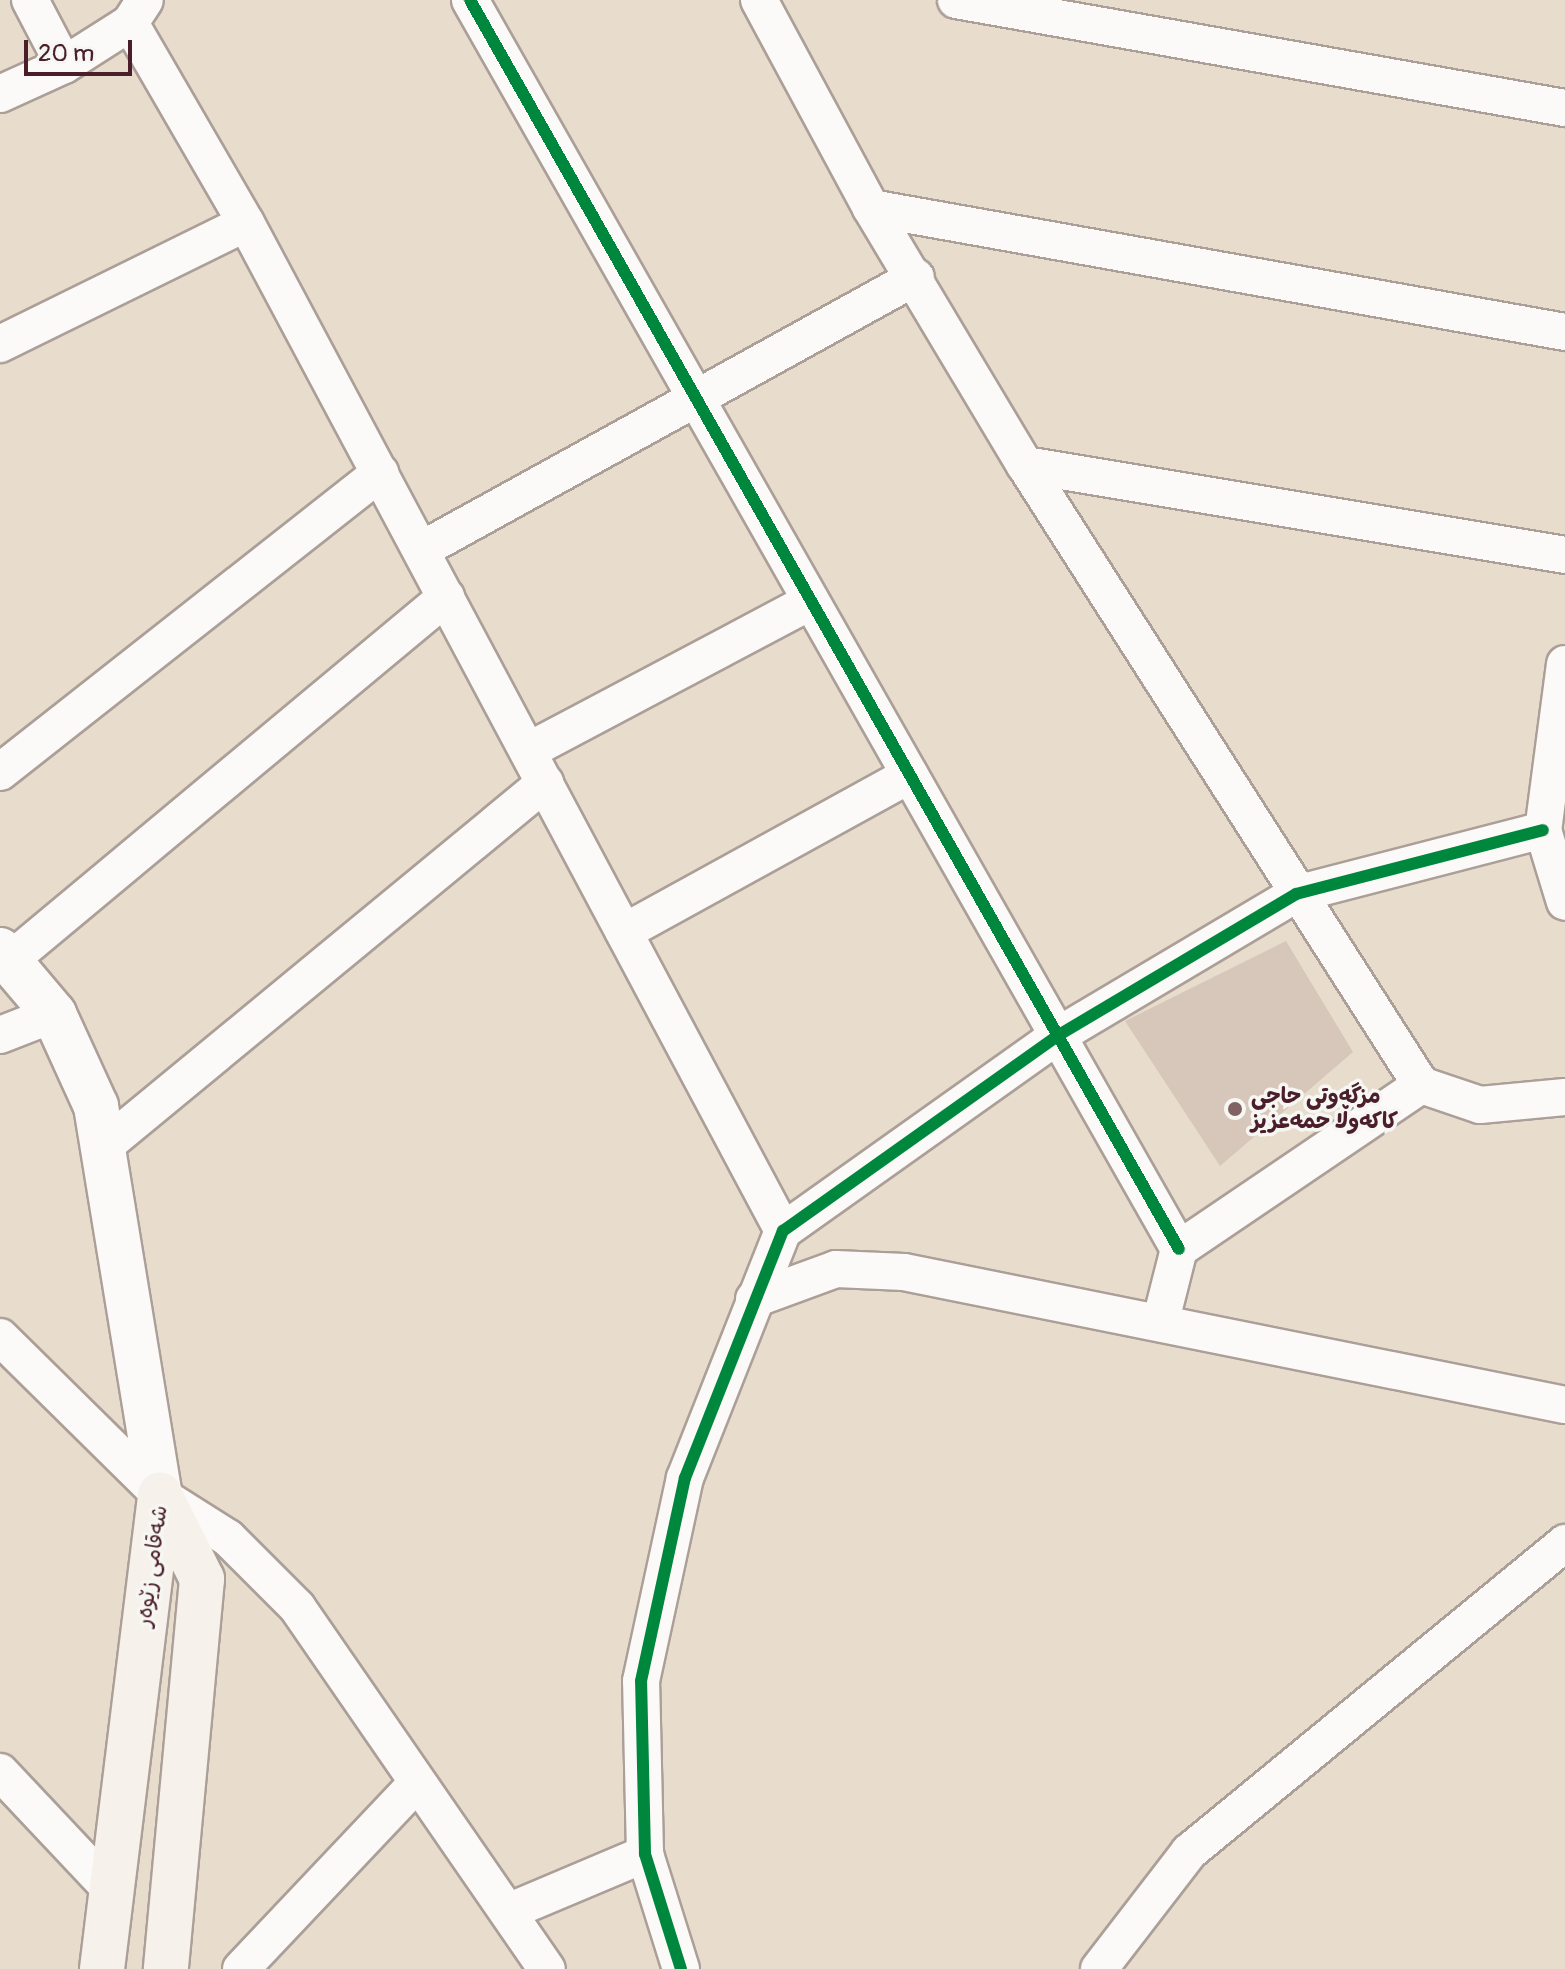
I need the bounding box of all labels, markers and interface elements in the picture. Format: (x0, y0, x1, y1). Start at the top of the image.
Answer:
scale bar (28, 24, 136, 74)
text: 20 m (38, 39, 94, 68)
place label: مزگەوتی حاجی کاکەوڵا حمەعزیز (1251, 1083, 1398, 1134)
marker: مزگەوتی حاجی کاکەوڵا حمەعزیز (1226, 1100, 1244, 1118)
street label: شەقامی زێوەر (130, 1504, 174, 1628)

